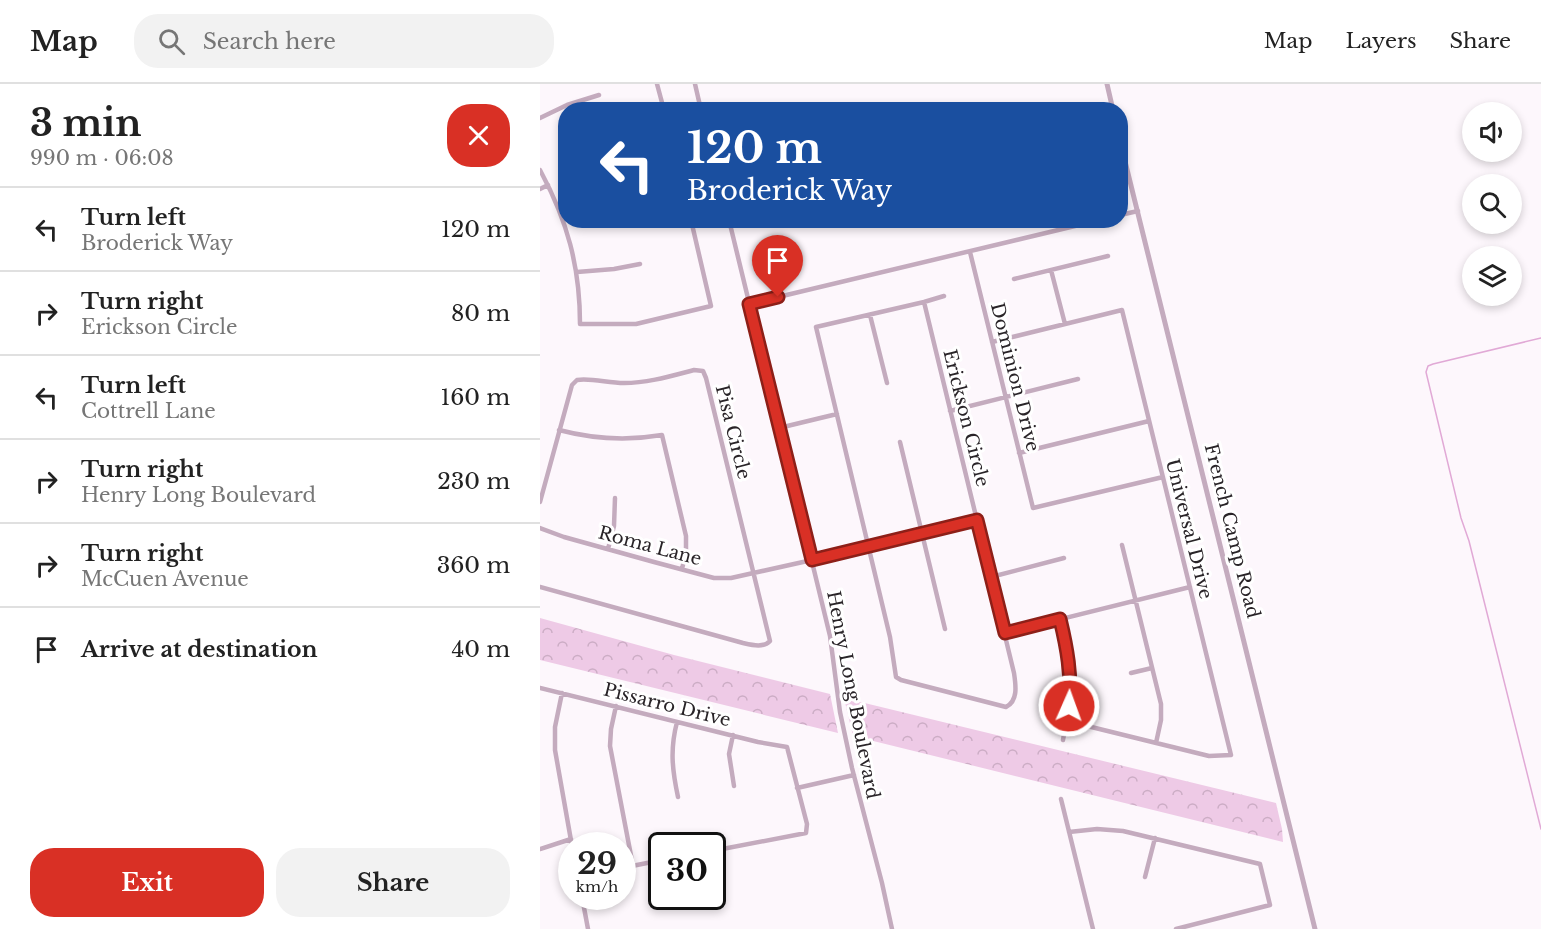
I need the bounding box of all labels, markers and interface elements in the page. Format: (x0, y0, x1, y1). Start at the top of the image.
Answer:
search box (134, 14, 554, 68)
text: Map (30, 24, 98, 59)
icon: search (155, 25, 188, 58)
text: Search here (203, 28, 336, 55)
text: Map (1264, 28, 1313, 54)
text: Layers (1346, 28, 1417, 54)
text: Share (1450, 28, 1511, 54)
text: 3 min (30, 101, 142, 146)
map controls (1462, 102, 1522, 306)
button: sound (1462, 102, 1522, 162)
button: close (447, 104, 510, 167)
text: 120 m (687, 122, 822, 174)
icon: left (588, 126, 666, 204)
text: 990 m · 06:08 (30, 146, 174, 170)
text: Broderick Way (687, 174, 892, 207)
button: search (1462, 174, 1522, 234)
text: Turn left (81, 204, 186, 231)
icon: left (30, 213, 63, 246)
text: 120 m (441, 216, 510, 243)
text: Broderick Way (81, 231, 233, 255)
pin (752, 235, 803, 297)
icon: arrive (761, 244, 794, 277)
button: layers (1462, 246, 1522, 306)
text: Turn right (81, 288, 203, 315)
icon: right (30, 297, 63, 330)
text: 80 m (451, 300, 510, 327)
street label: Dominion Drive (986, 300, 1044, 454)
text: Erickson Circle (81, 315, 237, 339)
street label: Erickson Circle (938, 347, 994, 489)
text: Turn left (81, 372, 186, 399)
icon: left (30, 381, 63, 414)
street label: Pisa Circle (711, 383, 755, 481)
text: 160 m (440, 384, 510, 411)
text: Cottrell Lane (81, 399, 216, 423)
street label: French Camp Road (1200, 441, 1264, 621)
text: Turn right (81, 456, 203, 483)
street label: Universal Drive (1161, 457, 1217, 601)
icon: right (30, 465, 63, 498)
text: 230 m (437, 468, 510, 495)
text: Henry Long Boulevard (81, 483, 316, 507)
street label: Roma Lane (596, 522, 704, 570)
text: Turn right (81, 540, 203, 567)
icon: right (30, 549, 63, 582)
text: 360 m (437, 552, 510, 579)
text: McCuen Avenue (81, 567, 249, 591)
street label: Henry Long Boulevard (822, 589, 884, 801)
icon: arrive (30, 633, 63, 666)
text: Arrive at destination (81, 636, 318, 663)
text: 40 m (452, 636, 510, 663)
position arrow (1037, 674, 1101, 738)
street label: Pissarro Drive (601, 679, 733, 731)
speed limit sign: 30 (648, 832, 726, 910)
text: 29 (577, 845, 617, 882)
button: Exit (30, 848, 264, 917)
button: Share (276, 848, 510, 917)
text: km/h (576, 877, 618, 896)

